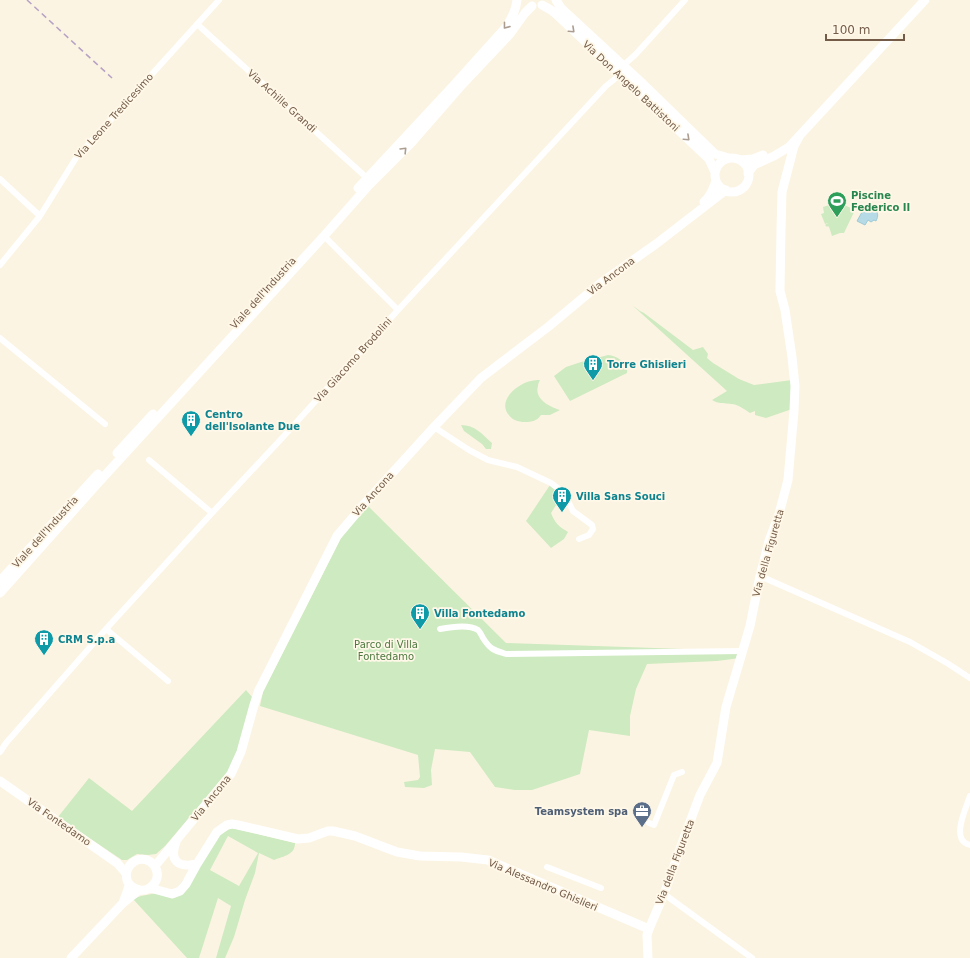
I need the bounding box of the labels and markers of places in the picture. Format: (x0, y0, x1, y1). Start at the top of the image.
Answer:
sports icon: Piscine Federico II (826, 190, 848, 218)
place label: Piscine Federico II (851, 190, 910, 213)
building icon: Torre Ghislieri (582, 353, 604, 381)
place label: Torre Ghislieri (607, 359, 686, 370)
building icon: Centro dell'Isolante Due (180, 409, 202, 437)
place label: Centro dell'Isolante Due (205, 409, 300, 432)
building icon: Villa Sans Souci (551, 485, 573, 513)
place label: Villa Sans Souci (576, 491, 665, 502)
building icon: Villa Fontedamo (409, 602, 431, 630)
place label: Villa Fontedamo (434, 608, 525, 619)
building icon: CRM S.p.a (33, 628, 55, 656)
place label: CRM S.p.a (58, 634, 115, 645)
office icon: Teamsystem spa (631, 800, 653, 828)
place label: Teamsystem spa (535, 806, 628, 817)

